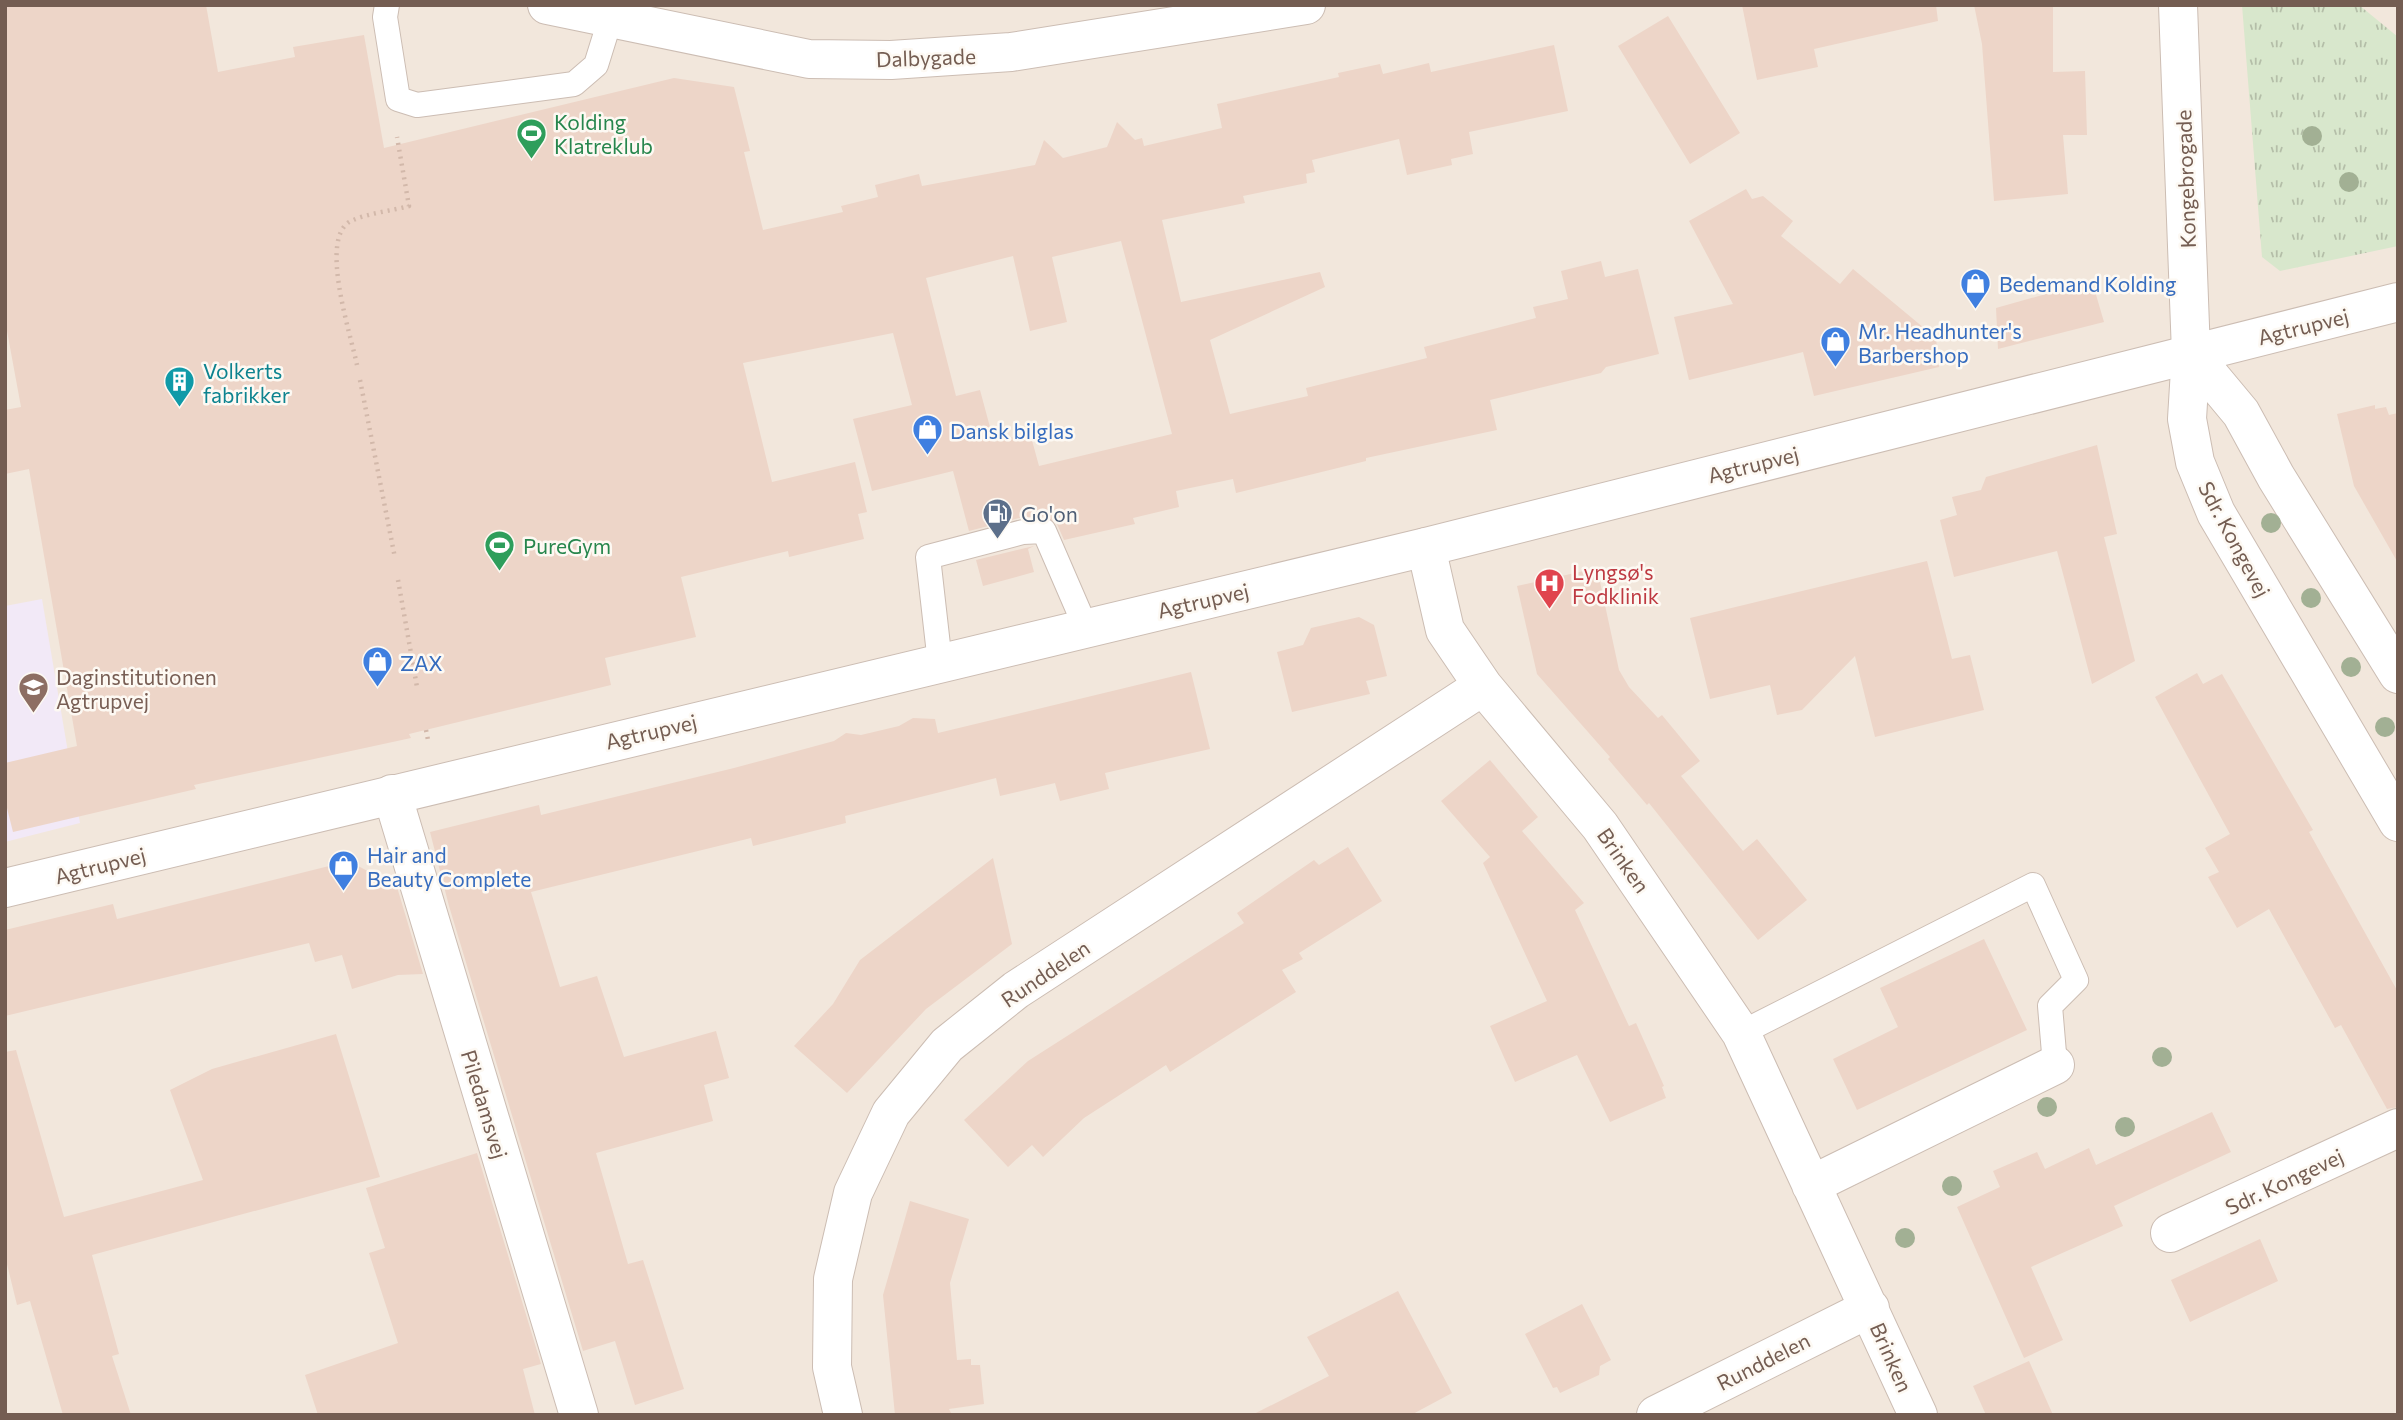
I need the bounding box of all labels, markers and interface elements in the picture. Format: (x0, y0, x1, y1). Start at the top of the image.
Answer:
street label: Dalbygade (876, 43, 976, 71)
place label: Kolding Klatreklub (554, 109, 653, 158)
street label: Kongebrogade (2170, 109, 2200, 249)
sports icon: Kolding Klatreklub (514, 116, 548, 160)
shop icon: Bedemand Kolding (1959, 266, 1993, 310)
place label: Bedemand Kolding (1999, 271, 2177, 296)
street label: Agtrupvej (2255, 303, 2351, 349)
place label: Mr. Headhunter's Barbershop (1858, 318, 2022, 367)
shop icon: Mr. Headhunter's Barbershop (1818, 325, 1852, 369)
place label: Volkerts fabrikker (203, 358, 290, 407)
building icon: Volkerts fabrikker (163, 365, 197, 409)
shop icon: Dansk bilglas (910, 413, 944, 457)
place label: Dansk bilglas (950, 418, 1074, 443)
street label: Agtrupvej (1705, 441, 1801, 487)
street label: Sdr. Kongevej (2194, 477, 2276, 601)
fuel station icon: Go'on (981, 496, 1015, 540)
place label: Go'on (1021, 501, 1078, 526)
sports icon: PureGym (483, 528, 517, 572)
place label: PureGym (523, 533, 611, 558)
place label: Lyngsø's Fodklinik (1572, 559, 1659, 608)
hospital icon: Lyngsø's Fodklinik (1532, 566, 1566, 610)
street label: Agtrupvej (1155, 577, 1251, 623)
shop icon: ZAX (360, 645, 394, 689)
place label: ZAX (400, 650, 443, 675)
place label: Daginstitutionen Agtrupvej (56, 664, 217, 713)
school or university icon: Daginstitutionen Agtrupvej (16, 671, 50, 715)
street label: Agtrupvej (603, 708, 699, 754)
street label: Brinken (1593, 823, 1655, 897)
street label: Agtrupvej (52, 842, 148, 888)
place label: Hair and Beauty Complete (367, 842, 531, 891)
shop icon: Hair and Beauty Complete (327, 849, 361, 893)
street label: Runddelen (996, 934, 1094, 1012)
street label: Piledamsvej (457, 1047, 513, 1161)
street label: Sdr. Kongevej (2221, 1143, 2347, 1219)
street label: Brinken (1866, 1318, 1918, 1396)
street label: Runddelen (1712, 1327, 1814, 1395)

